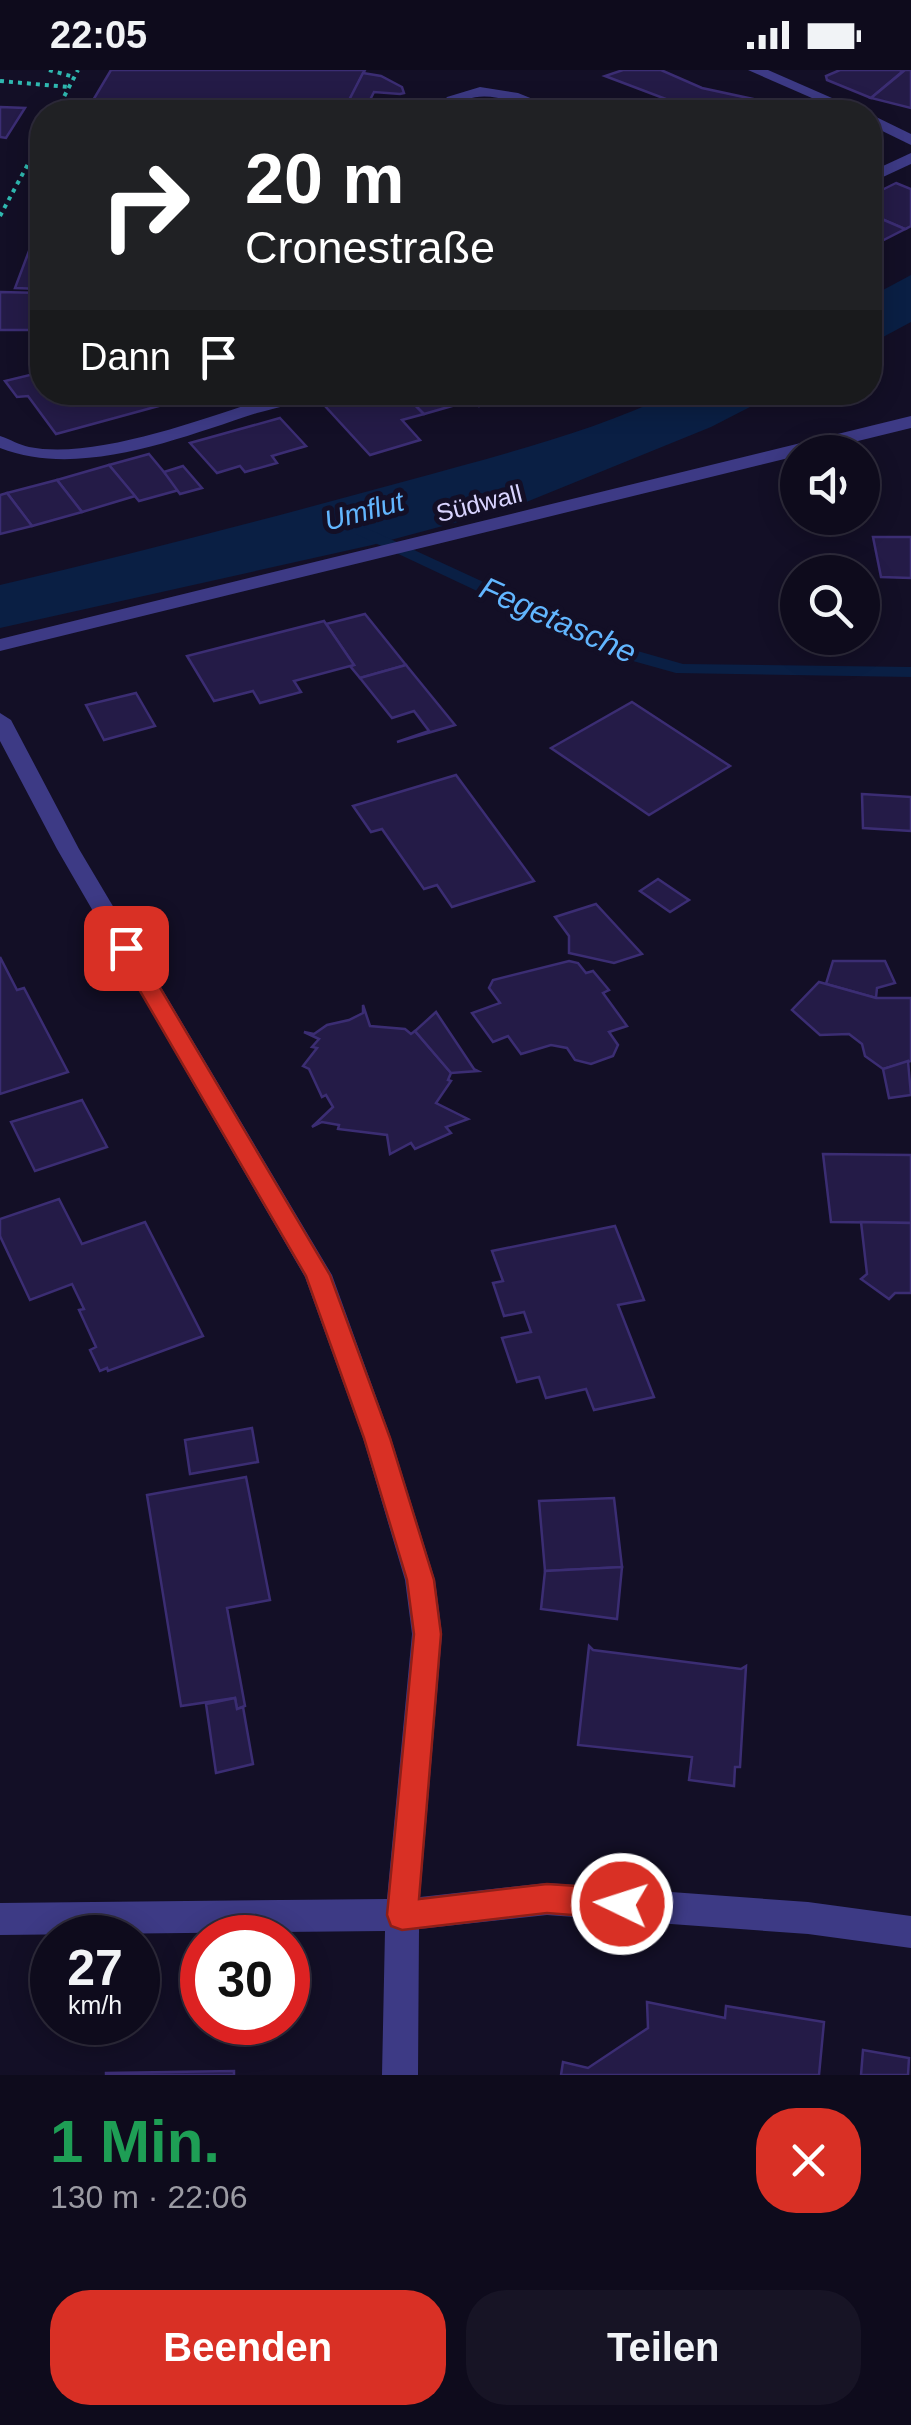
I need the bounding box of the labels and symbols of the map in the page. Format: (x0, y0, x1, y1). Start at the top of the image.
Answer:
street label: Südwall (433, 479, 525, 527)
water label: Umflut (321, 485, 408, 536)
water label: Fegetasche (474, 570, 642, 670)
pin (84, 906, 169, 991)
position arrow (570, 1852, 674, 1956)
speed limit sign: 30 (180, 1915, 310, 2045)

